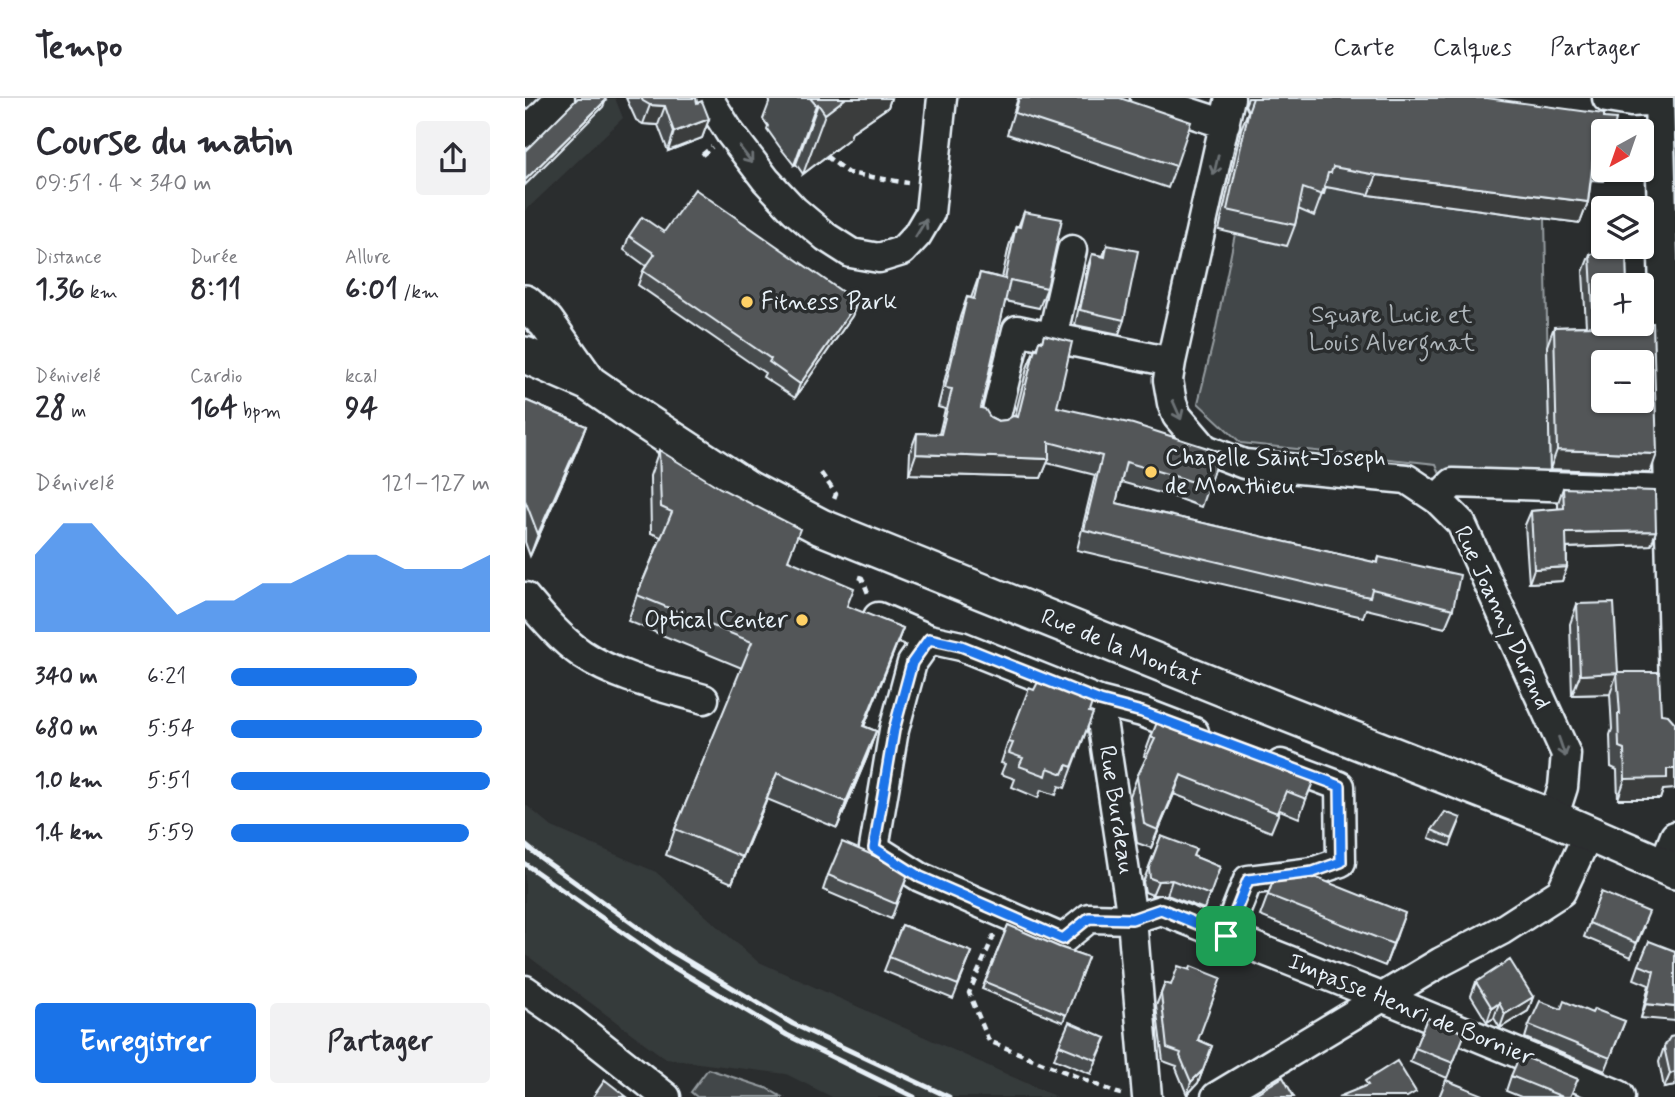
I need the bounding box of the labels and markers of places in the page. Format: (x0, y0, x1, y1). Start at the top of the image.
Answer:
place label: Fitness Park (761, 287, 897, 318)
marker: Fitness Park (739, 294, 755, 310)
place label: Chapelle Saint-Joseph de Monthieu (1165, 443, 1386, 502)
marker: Chapelle Saint-Joseph de Monthieu (1143, 464, 1159, 480)
place label: Optical Center (644, 605, 789, 636)
marker: Optical Center (794, 612, 810, 628)
pin (1196, 906, 1256, 966)

